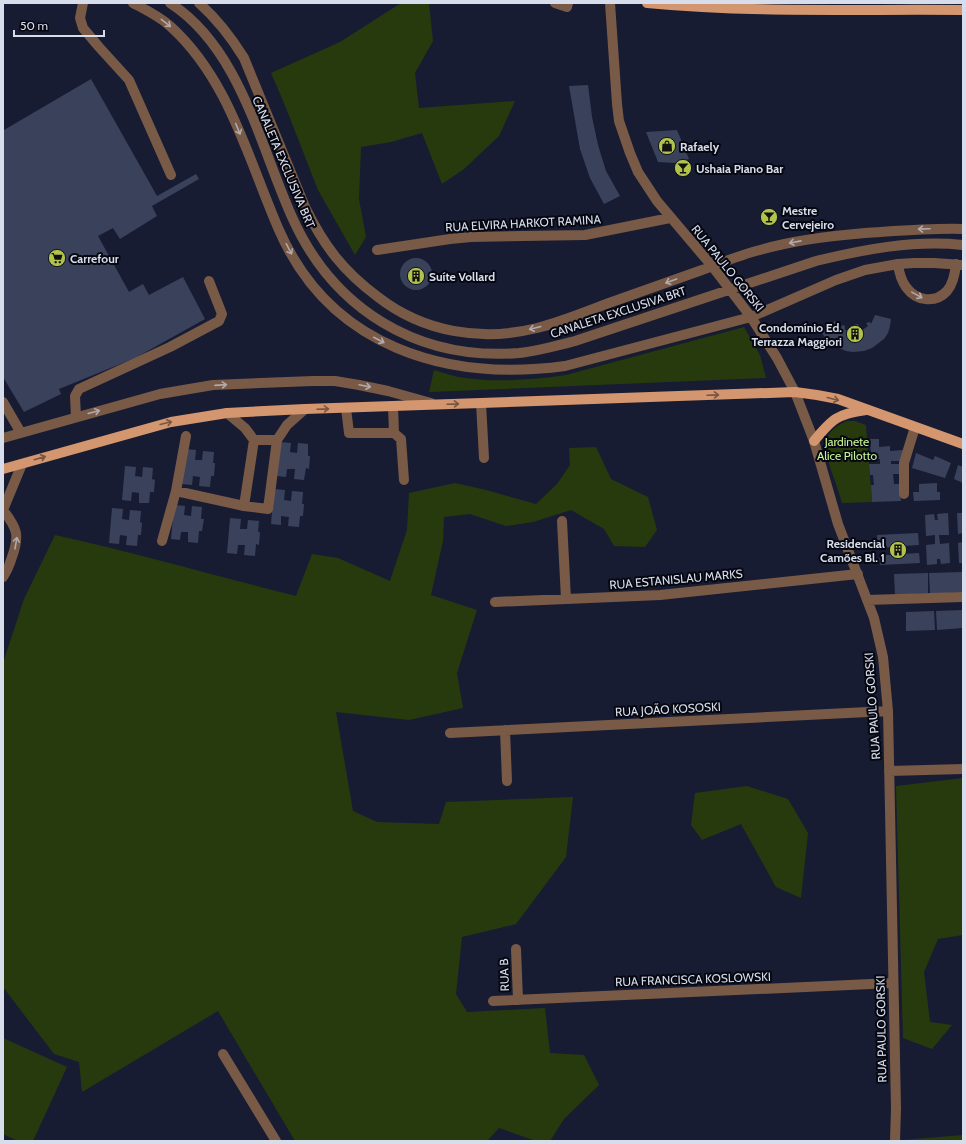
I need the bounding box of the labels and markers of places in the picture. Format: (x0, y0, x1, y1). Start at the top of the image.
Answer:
shop icon: Rafaely (657, 136, 677, 156)
place label: Rafaely (680, 139, 720, 154)
bar icon: Ushaia Piano Bar (673, 158, 693, 178)
place label: Ushaia Piano Bar (696, 161, 783, 176)
place label: Mestre Cervejeiro (782, 203, 834, 232)
bar icon: Mestre Cervejeiro (759, 207, 779, 227)
supermarket icon: Carrefour (47, 248, 67, 268)
place label: Carrefour (70, 251, 119, 266)
building icon: Suíte Vollard (406, 266, 426, 286)
place label: Suíte Vollard (429, 269, 495, 284)
place label: Condomínio Ed. Terrazza Maggiori (751, 320, 842, 349)
building icon: Condomínio Ed. Terrazza Maggiori (845, 324, 865, 344)
place label: Residencial Camões Bl. 1 (820, 536, 885, 565)
building icon: Residencial Camões Bl. 1 (888, 540, 908, 560)

